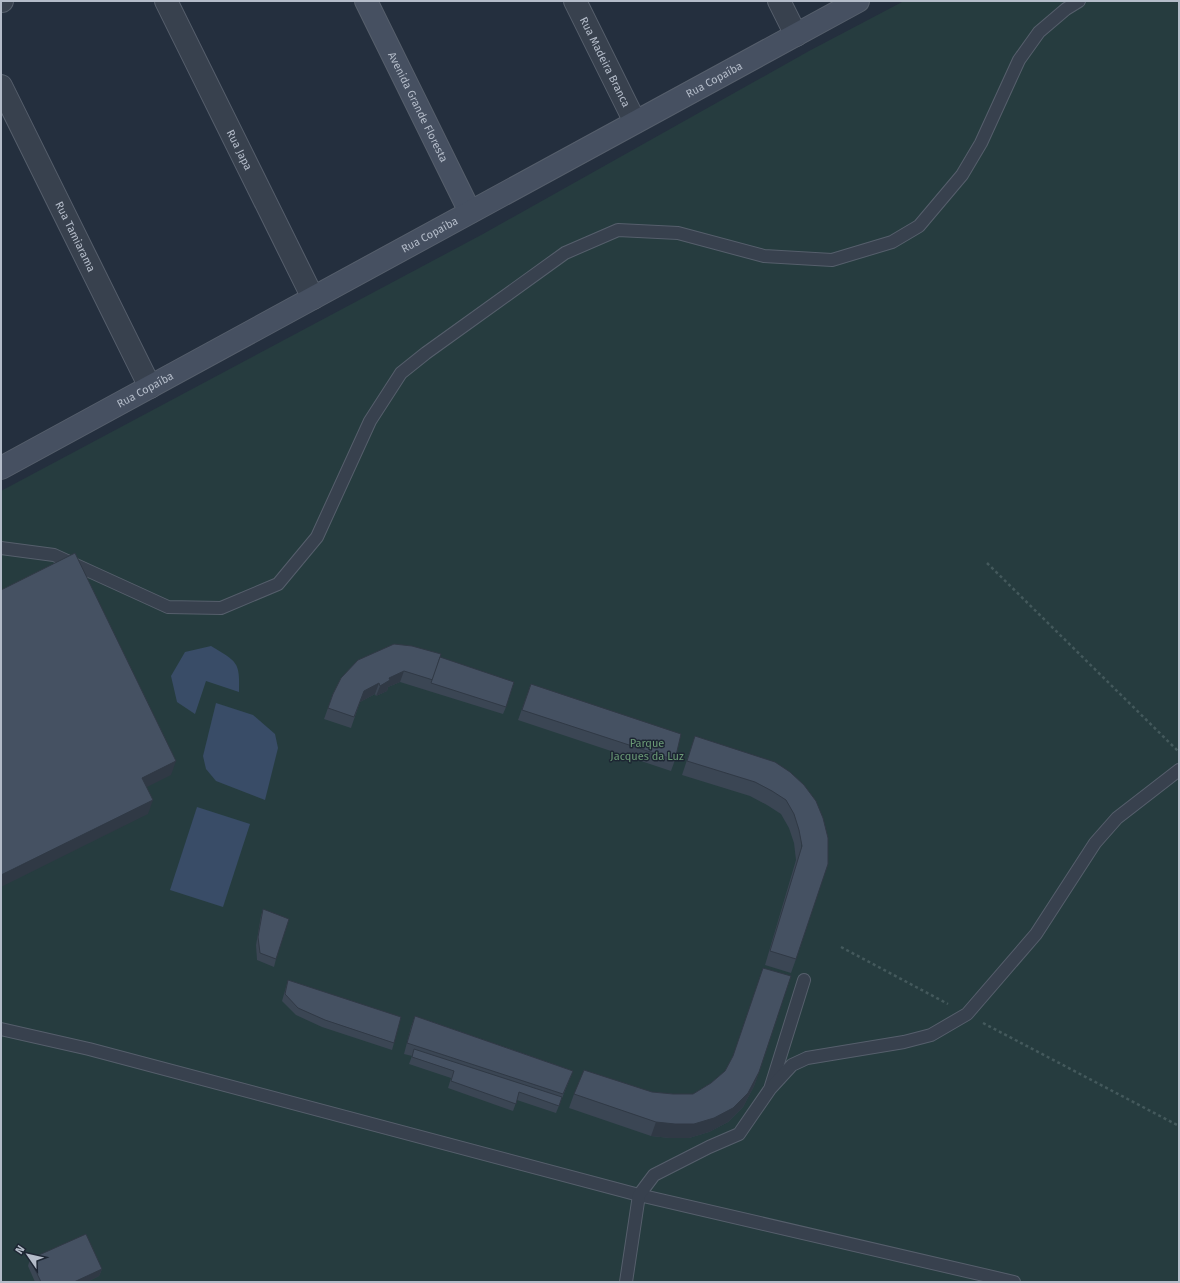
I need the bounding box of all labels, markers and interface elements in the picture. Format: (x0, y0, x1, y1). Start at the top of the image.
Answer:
street label: Rua Madeira Branca (577, 15, 633, 109)
street label: Avenida Grande Floresta (385, 50, 450, 164)
street label: Rua Copaíba (684, 59, 745, 101)
street label: Rua Japa (224, 128, 255, 172)
street label: Rua Tamiarama (52, 199, 98, 274)
street label: Rua Copaíba (399, 214, 460, 256)
street label: Rua Copaíba (115, 369, 176, 411)
park label: Parque Jacques da Luz (610, 737, 684, 763)
north arrow (8, 1235, 48, 1275)
text: N (13, 1243, 28, 1256)

